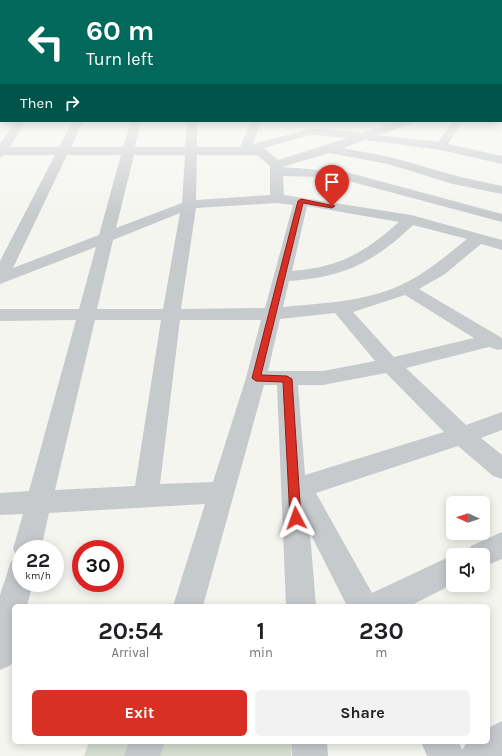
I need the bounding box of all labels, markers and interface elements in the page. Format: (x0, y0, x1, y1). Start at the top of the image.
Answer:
text: 60 m (86, 14, 154, 47)
icon: left (20, 16, 72, 68)
text: Turn left (86, 48, 154, 70)
icon: right (61, 92, 83, 114)
text: Then (20, 94, 53, 112)
pin (315, 165, 349, 206)
icon: arrive (321, 171, 343, 193)
north arrow (446, 496, 490, 540)
map controls (446, 496, 490, 592)
position arrow (275, 497, 317, 539)
speed limit sign: 30 (72, 540, 124, 592)
button: sound (446, 548, 490, 592)
text: 22 (26, 549, 50, 572)
text: km/h (25, 570, 51, 582)
text: 20:54 (98, 617, 163, 645)
text: 1 (257, 617, 265, 645)
text: 230 (359, 617, 404, 645)
text: Arrival (111, 645, 150, 660)
text: min (249, 645, 273, 660)
text: m (375, 645, 387, 660)
button: Exit (32, 690, 247, 736)
button: Share (255, 690, 470, 736)

